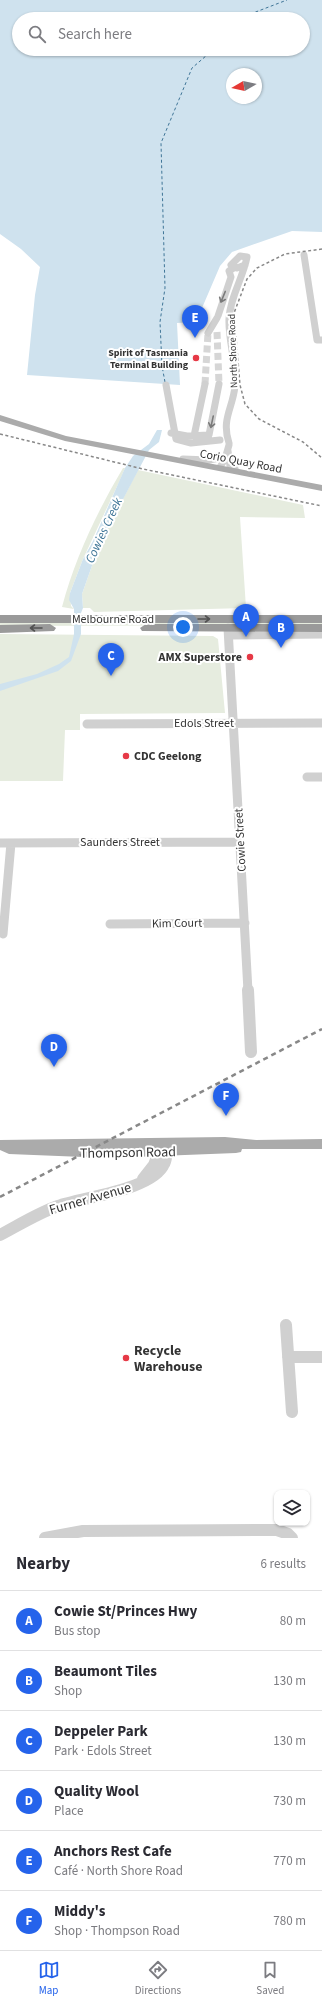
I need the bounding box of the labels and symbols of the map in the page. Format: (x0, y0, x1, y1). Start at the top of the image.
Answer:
north arrow (226, 68, 262, 104)
one-way arrow (219, 290, 227, 302)
pin: E (182, 305, 208, 338)
street label: North Shore Road (225, 314, 241, 388)
place label: Spirit of Tasmania Terminal Building (108, 346, 189, 372)
marker: Spirit of Tasmania Terminal Building (191, 353, 201, 363)
one-way arrow (207, 415, 215, 428)
street label: Corio Quay Road (198, 445, 284, 478)
water label: Cowies Creek (81, 494, 127, 566)
pin: A (233, 604, 259, 637)
street label: Melbourne Road (72, 611, 154, 628)
one-way arrow (197, 615, 210, 623)
pin: B (268, 615, 294, 648)
your location (173, 617, 193, 637)
one-way arrow (30, 624, 43, 632)
pin: C (98, 643, 124, 676)
place label: AMX Superstore (158, 649, 242, 666)
marker: AMX Superstore (245, 652, 255, 662)
street label: Edols Street (174, 715, 234, 732)
place label: CDC Geelong (134, 748, 202, 765)
marker: CDC Geelong (121, 751, 131, 761)
street label: Cowie Street (230, 808, 251, 872)
street label: Saunders Street (80, 834, 160, 851)
street label: Kim Court (152, 915, 202, 932)
pin: D (41, 1034, 67, 1067)
pin: F (213, 1083, 239, 1116)
street label: Thompson Road (80, 1142, 176, 1164)
street label: Furner Avenue (47, 1178, 134, 1220)
place label: Recycle Warehouse (134, 1341, 202, 1377)
marker: Recycle Warehouse (121, 1353, 131, 1363)

